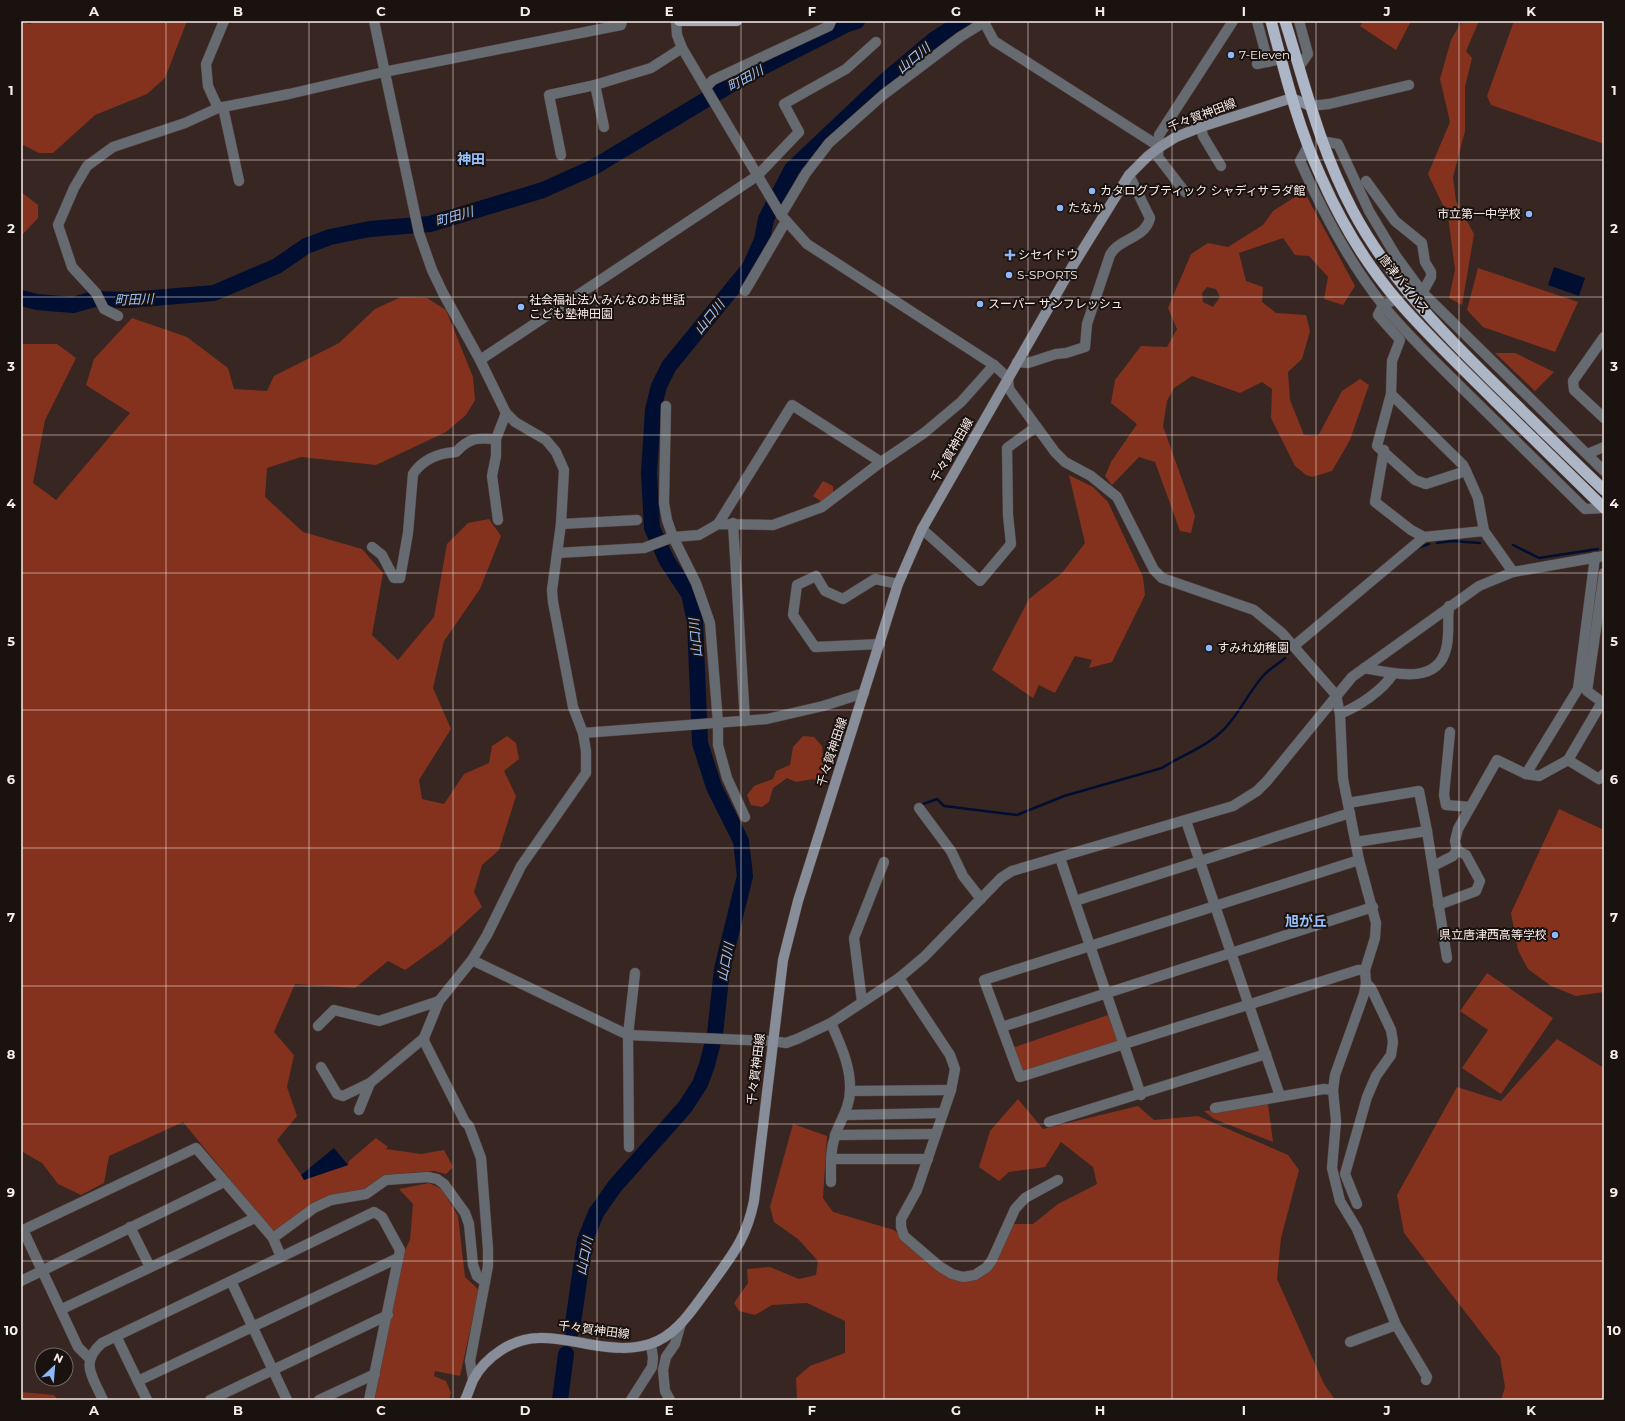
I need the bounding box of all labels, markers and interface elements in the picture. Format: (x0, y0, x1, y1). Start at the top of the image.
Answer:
text: A (88, 3, 100, 19)
text: B (233, 3, 243, 19)
text: C (376, 3, 386, 19)
text: D (520, 3, 531, 19)
text: E (665, 3, 674, 19)
text: F (808, 3, 816, 19)
text: G (951, 3, 961, 19)
text: H (1095, 3, 1105, 19)
text: I (1242, 3, 1246, 19)
text: J (1382, 3, 1391, 19)
text: K (1526, 3, 1536, 19)
water label: 山口川 (893, 38, 935, 77)
place label: 7-Eleven (1239, 47, 1290, 62)
marker: 7-Eleven (1226, 50, 1236, 60)
water label: 町田川 (724, 61, 768, 94)
text: 1 (8, 82, 14, 98)
text: 1 (1611, 82, 1617, 98)
street label: 千々賀神田線 (1166, 95, 1238, 134)
district label: 神田 (457, 150, 485, 168)
place label: カタログブティック シャディサラダ館 (1100, 183, 1306, 198)
marker: カタログブティック シャディサラダ館 (1087, 186, 1097, 196)
place label: たなか (1068, 200, 1104, 215)
water label: 町田川 (433, 202, 477, 229)
marker: たなか (1055, 203, 1065, 213)
place label: 市立第一中学校 (1437, 206, 1521, 221)
marker: 市立第一中学校 (1524, 209, 1534, 219)
text: 2 (7, 220, 15, 236)
text: 2 (1610, 220, 1618, 236)
place label: シセイドウ (1018, 247, 1078, 262)
marker: シセイドウ (1005, 250, 1015, 260)
street label: 唐津バイパス (1376, 251, 1433, 316)
place label: S-SPORTS (1017, 267, 1078, 282)
marker: S-SPORTS (1004, 270, 1014, 280)
water label: 町田川 (114, 290, 156, 308)
place label: 社会福祉法人みんなのお世話 こども塾神田園 (529, 292, 685, 321)
water label: 山口川 (691, 295, 729, 337)
place label: スーパー サンフレッシュ (988, 296, 1123, 311)
marker: スーパー サンフレッシュ (975, 299, 985, 309)
marker: 社会福祉法人みんなのお世話 こども塾神田園 (516, 302, 526, 312)
text: 3 (6, 358, 15, 374)
text: 3 (1609, 358, 1618, 374)
street label: 千々賀神田線 (927, 415, 976, 485)
text: 4 (7, 495, 16, 511)
text: 4 (1610, 495, 1619, 511)
water label: 山口川 (685, 616, 705, 658)
text: 5 (7, 633, 15, 649)
text: 5 (1610, 633, 1618, 649)
place label: すみれ幼稚園 (1217, 640, 1289, 655)
marker: すみれ幼稚園 (1204, 643, 1214, 653)
street label: 千々賀神田線 (813, 715, 850, 788)
text: 6 (7, 771, 16, 787)
text: 6 (1610, 771, 1619, 787)
text: 7 (7, 909, 15, 925)
text: 7 (1610, 909, 1618, 925)
district label: 旭が丘 (1285, 912, 1327, 930)
place label: 県立唐津西高等学校 (1439, 927, 1547, 942)
marker: 県立唐津西高等学校 (1550, 930, 1560, 940)
water label: 山口川 (713, 939, 737, 983)
street label: 千々賀神田線 (744, 1032, 767, 1106)
text: 8 (7, 1046, 16, 1062)
text: 8 (1610, 1046, 1619, 1062)
text: 9 (7, 1184, 15, 1200)
text: 9 (1610, 1184, 1618, 1200)
water label: 山口川 (572, 1233, 596, 1277)
street label: 千々賀神田線 (557, 1318, 631, 1341)
text: 10 (4, 1322, 18, 1338)
text: 10 (1607, 1322, 1621, 1338)
north arrow (34, 1347, 74, 1387)
text: N (51, 1350, 65, 1366)
text: A (88, 1402, 100, 1418)
text: B (233, 1402, 243, 1418)
text: C (376, 1402, 386, 1418)
text: D (520, 1402, 531, 1418)
text: E (665, 1402, 674, 1418)
text: F (808, 1402, 816, 1418)
text: G (951, 1402, 961, 1418)
text: H (1095, 1402, 1105, 1418)
text: I (1242, 1402, 1246, 1418)
text: J (1382, 1402, 1391, 1418)
text: K (1526, 1402, 1536, 1418)

